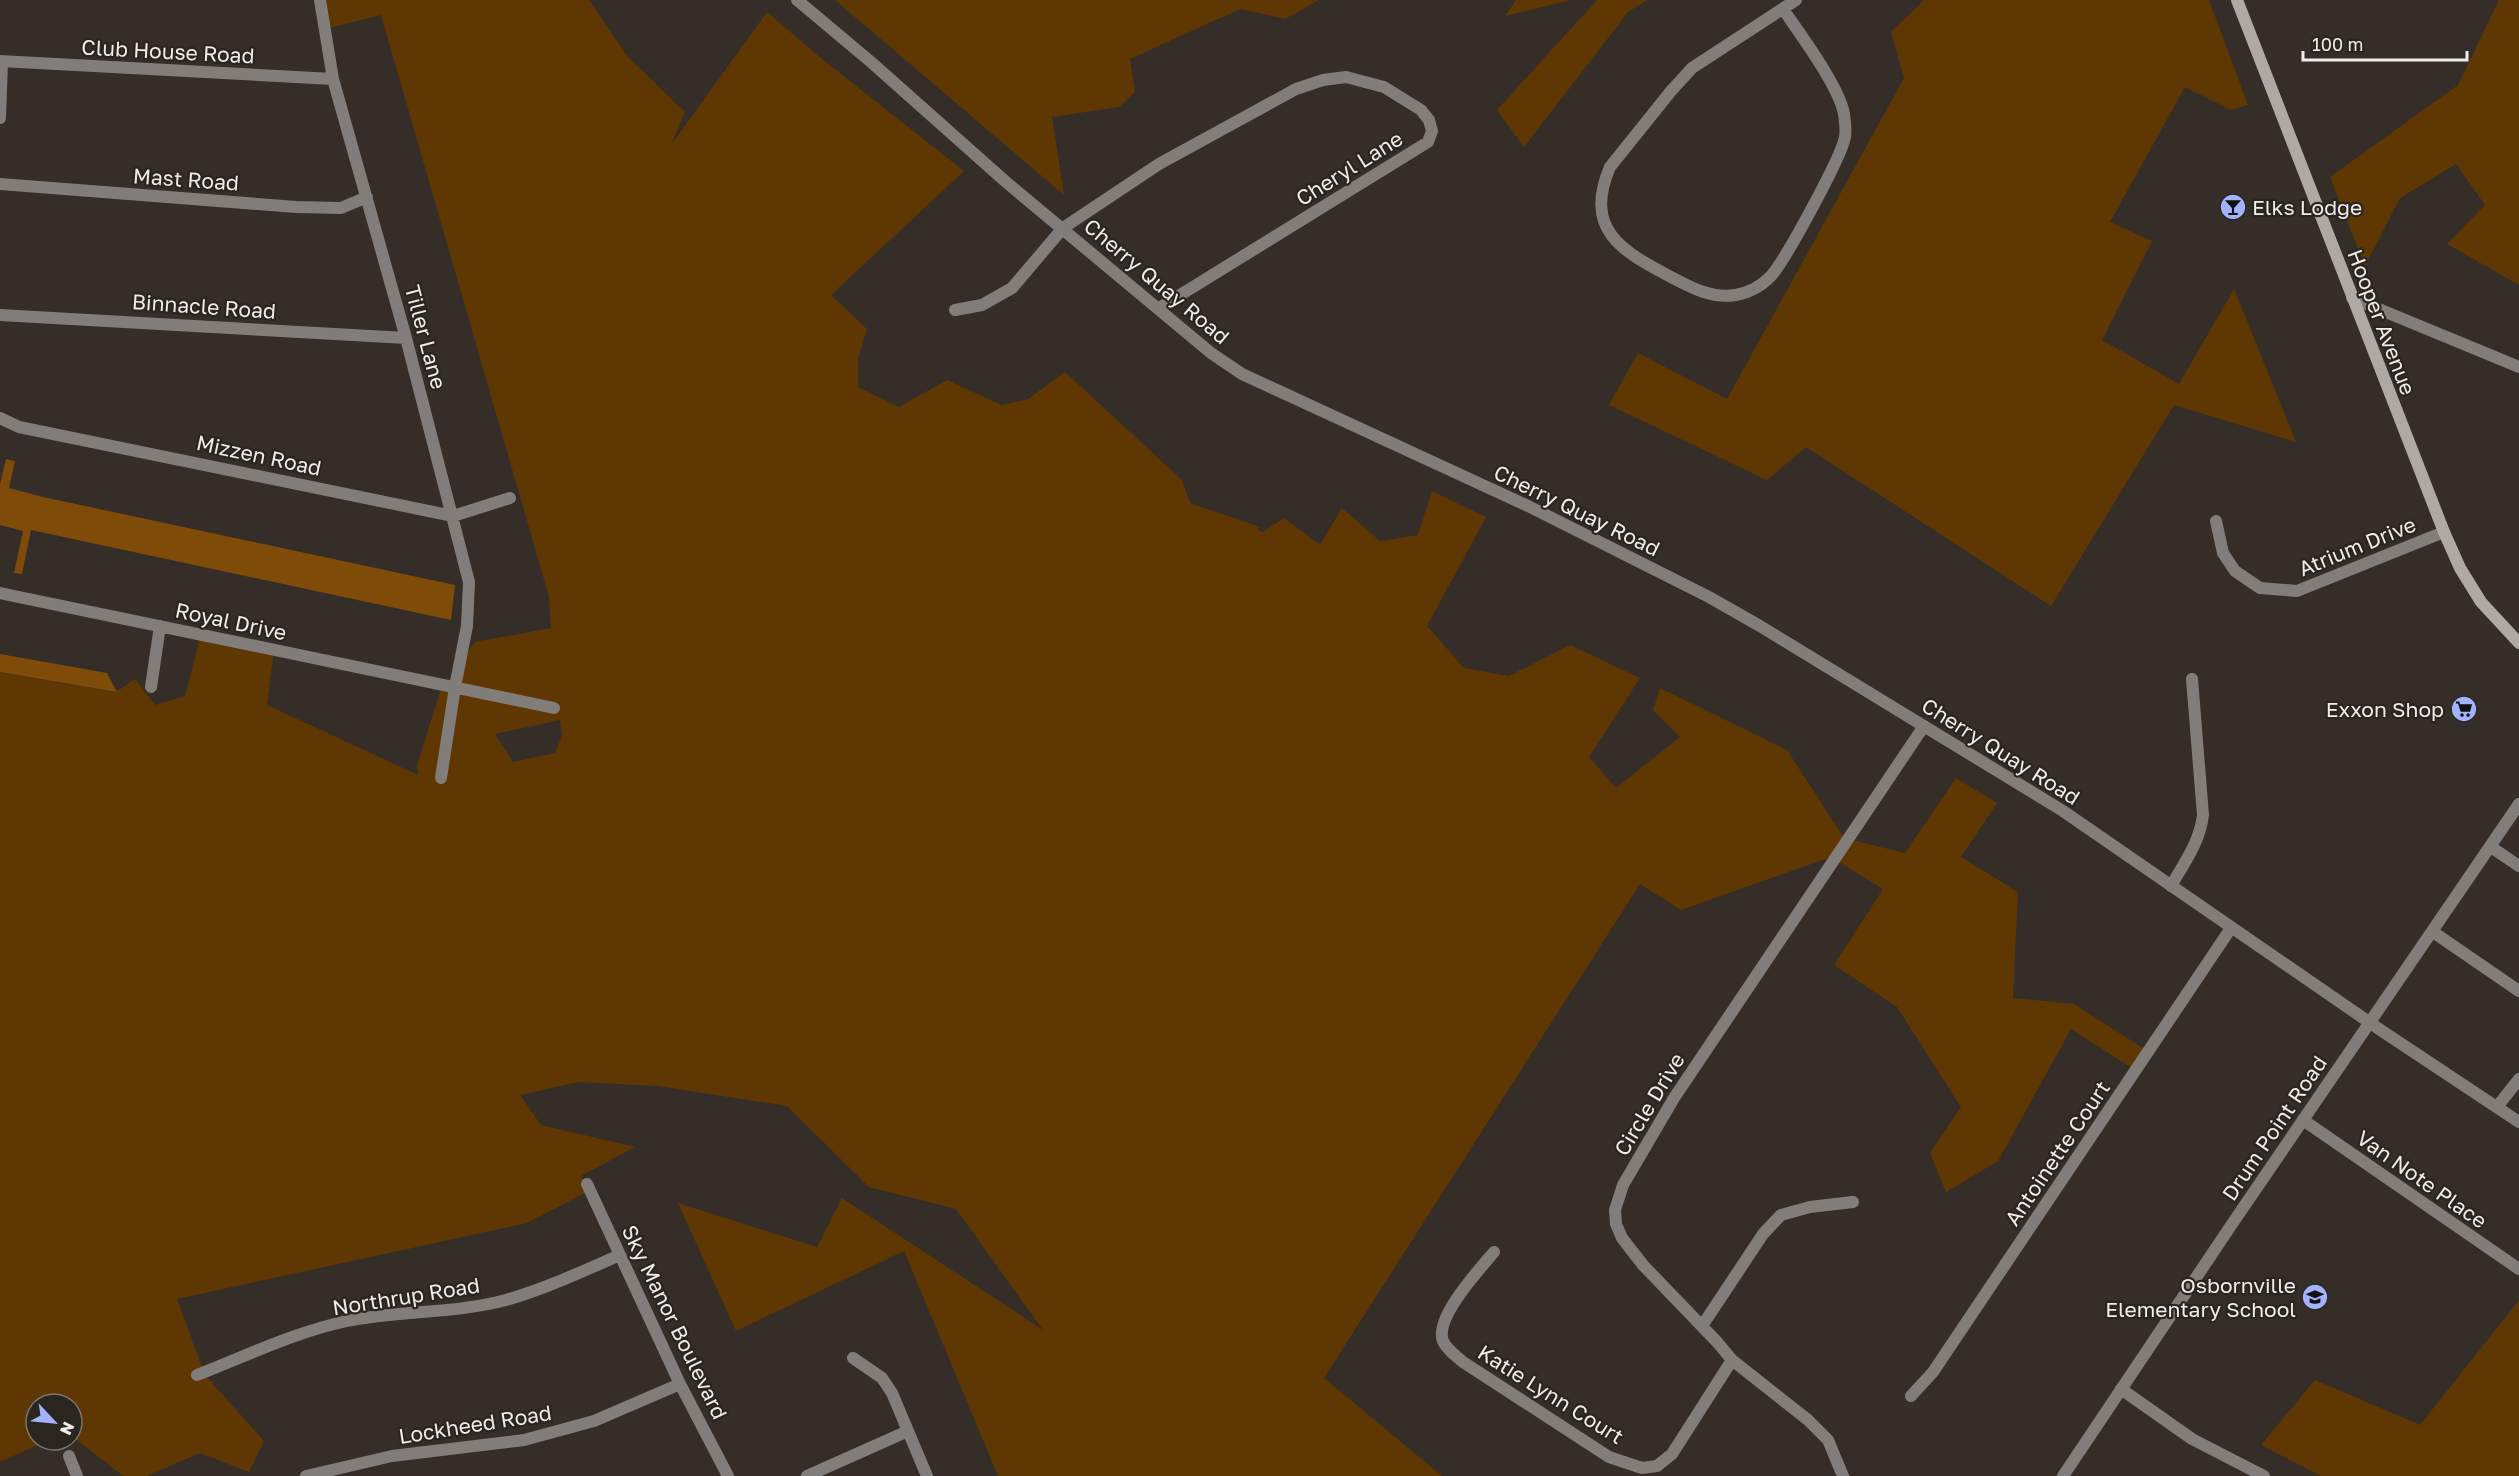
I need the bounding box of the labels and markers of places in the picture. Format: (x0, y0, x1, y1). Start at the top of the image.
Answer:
bar icon: Elks Lodge (2218, 192, 2248, 222)
place label: Elks Lodge (2252, 194, 2362, 220)
supermarket icon: Exxon Shop (2449, 694, 2479, 724)
place label: Exxon Shop (2326, 696, 2444, 722)
place label: Osbornville Elementary School (2105, 1272, 2296, 1322)
school or university icon: Osbornville Elementary School (2300, 1282, 2330, 1312)

